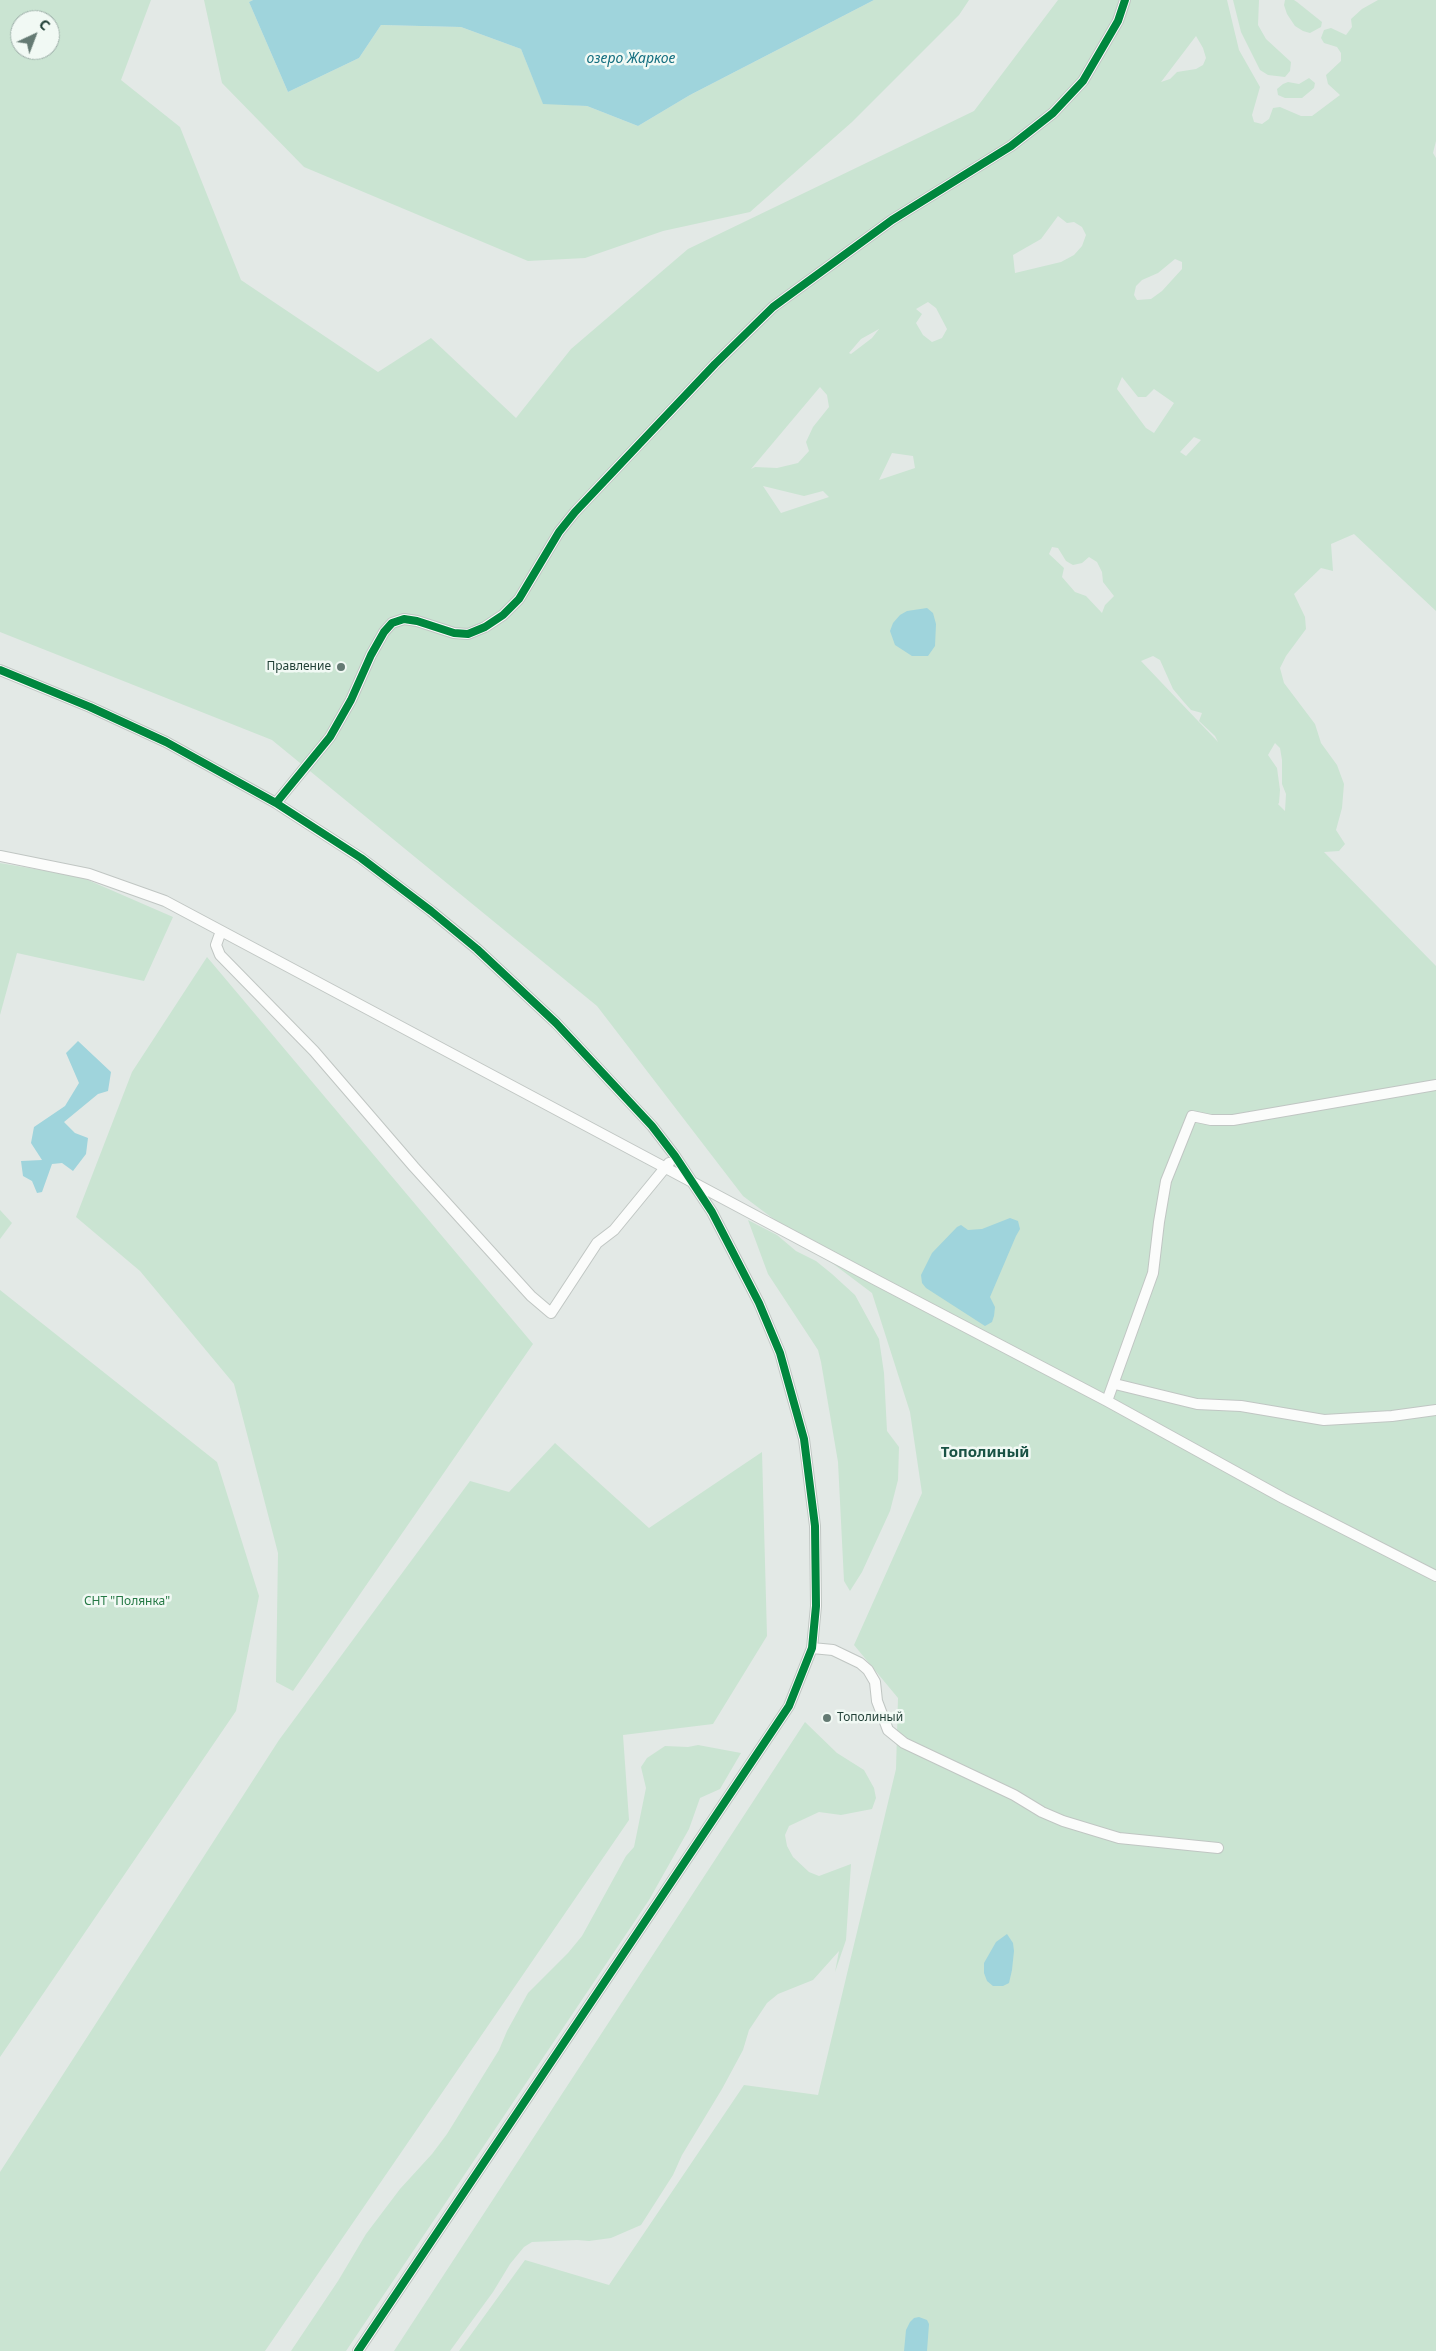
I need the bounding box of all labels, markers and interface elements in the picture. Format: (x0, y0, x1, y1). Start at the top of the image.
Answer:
north arrow (10, 10, 60, 60)
text: С (35, 14, 55, 34)
water label: озеро Жаркое (587, 51, 675, 67)
place label: Правление (266, 660, 331, 674)
marker: Правление (335, 661, 347, 673)
district label: Тополиный (941, 1444, 1029, 1462)
park label: СНТ "Полянка" (84, 1595, 170, 1609)
place label: Тополиный (837, 1711, 903, 1725)
marker: Тополиный (821, 1712, 833, 1724)

